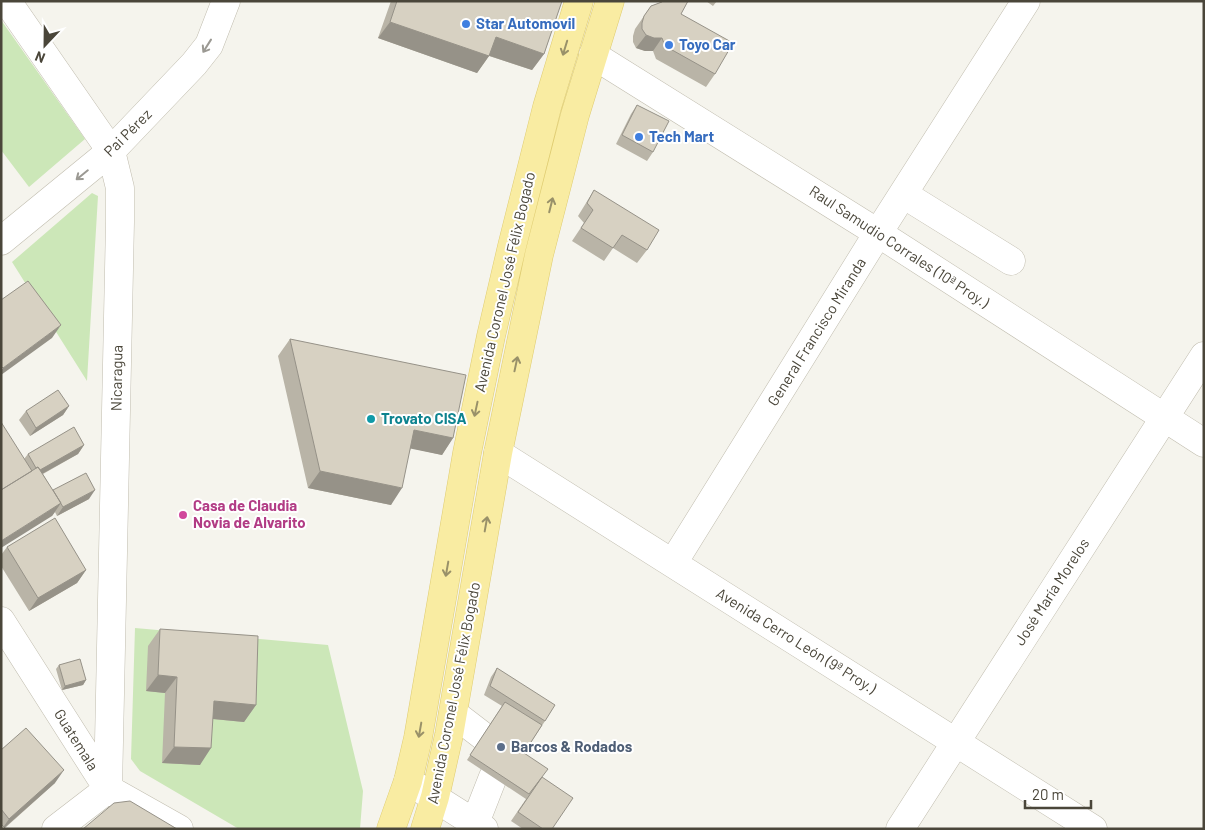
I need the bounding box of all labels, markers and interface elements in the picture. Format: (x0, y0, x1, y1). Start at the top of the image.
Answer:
place label: Star Automovil (476, 14, 575, 32)
marker: Star Automovil (460, 18, 472, 30)
north arrow (20, 20, 70, 70)
place label: Toyo Car (679, 35, 736, 53)
one-way arrow (202, 39, 212, 53)
marker: Toyo Car (663, 39, 675, 51)
one-way arrow (560, 40, 569, 55)
text: N (32, 48, 47, 67)
street label: Pai Pérez (100, 104, 155, 160)
place label: Tech Mart (649, 127, 714, 145)
marker: Tech Mart (633, 131, 645, 143)
one-way arrow (76, 169, 89, 180)
street label: Avenida Coronel José Félix Bogado (470, 170, 538, 394)
street label: Raul Samudio Corrales (10ª Proy.) (806, 181, 993, 311)
one-way arrow (547, 198, 557, 214)
street label: General Francisco Miranda (763, 254, 869, 409)
street label: Nicaragua (106, 345, 126, 411)
one-way arrow (512, 356, 522, 372)
one-way arrow (471, 401, 480, 417)
place label: Trovato CISA (381, 409, 467, 427)
marker: Trovato CISA (365, 413, 377, 425)
place label: Casa de Claudia Novia de Alvarito (193, 496, 306, 531)
marker: Casa de Claudia Novia de Alvarito (177, 509, 189, 521)
one-way arrow (481, 516, 491, 532)
street label: José María Morelos (1010, 535, 1092, 648)
one-way arrow (442, 561, 452, 577)
street label: Avenida Coronel José Félix Bogado (423, 580, 483, 805)
street label: Avenida Cerro León (9ª Proy.) (713, 583, 880, 697)
street label: Guatemala (51, 705, 103, 774)
one-way arrow (414, 721, 424, 737)
place label: Barcos & Rodados (511, 737, 633, 755)
marker: Barcos & Rodados (495, 741, 507, 753)
scale bar (1025, 778, 1091, 810)
text: 20 m (1032, 785, 1064, 803)

